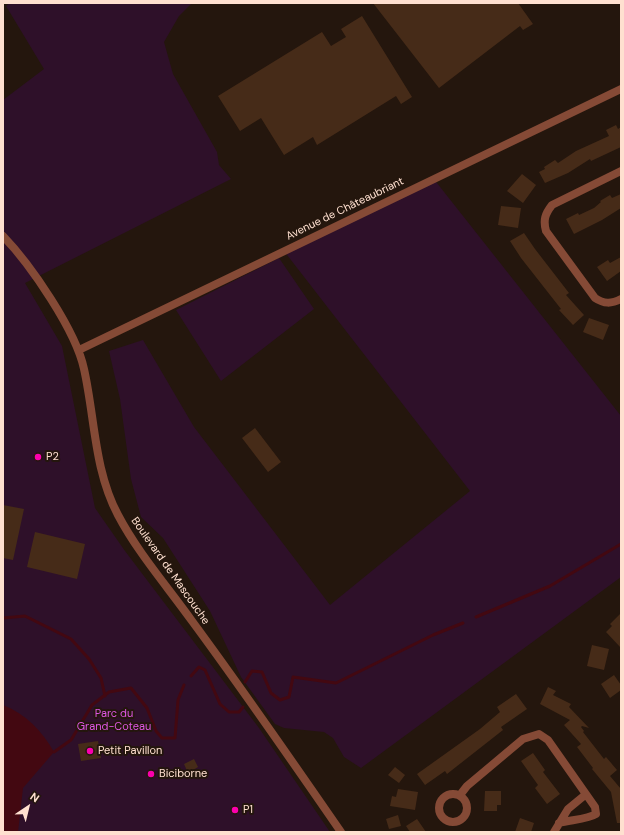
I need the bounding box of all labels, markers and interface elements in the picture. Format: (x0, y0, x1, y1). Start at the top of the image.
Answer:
street label: Avenue de Châteaubriant (284, 175, 406, 243)
place label: P2 (46, 450, 59, 464)
marker: P2 (33, 452, 43, 462)
street label: Boulevard de Mascouche (128, 515, 212, 627)
park label: Parc du Grand-Coteau (77, 707, 151, 733)
place label: Petit Pavillon (98, 744, 162, 758)
marker: Petit Pavillon (85, 746, 95, 756)
place label: Biciborne (159, 767, 207, 781)
marker: Biciborne (146, 769, 156, 779)
north arrow (8, 787, 48, 827)
text: N (28, 789, 42, 805)
place label: P1 (243, 803, 253, 817)
marker: P1 (230, 805, 240, 815)

